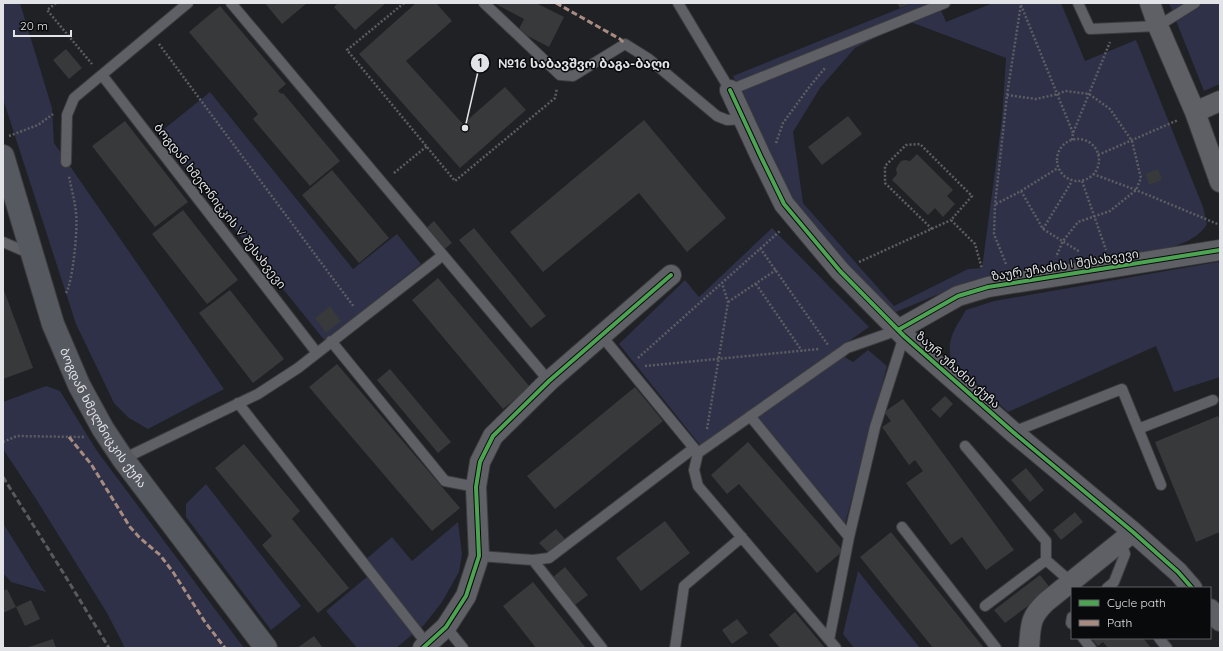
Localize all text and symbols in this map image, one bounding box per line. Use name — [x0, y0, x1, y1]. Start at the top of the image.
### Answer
scale bar — [14, 12, 71, 38]
text: 20 m — [20, 18, 48, 33]
callout: №16 საბავშვო ბაგა-ბაღი — [470, 51, 678, 76]
text: 1 — [478, 55, 482, 70]
text: №16 საბავშვო ბაგა-ბაღი — [498, 55, 670, 71]
street label: ბოგდან ხმელნიცკის V შესახვევი — [150, 120, 290, 292]
street label: ზაურ უჩაძის I შესახვევი — [990, 245, 1140, 284]
street label: ზაურ უჩაძის ქუჩა — [913, 328, 1003, 411]
street label: ბოგდან ხმელნიცკის ქუჩა — [57, 345, 150, 491]
legend — [1071, 587, 1211, 639]
text: Cycle path — [1107, 595, 1166, 610]
text: Path — [1107, 615, 1132, 630]

